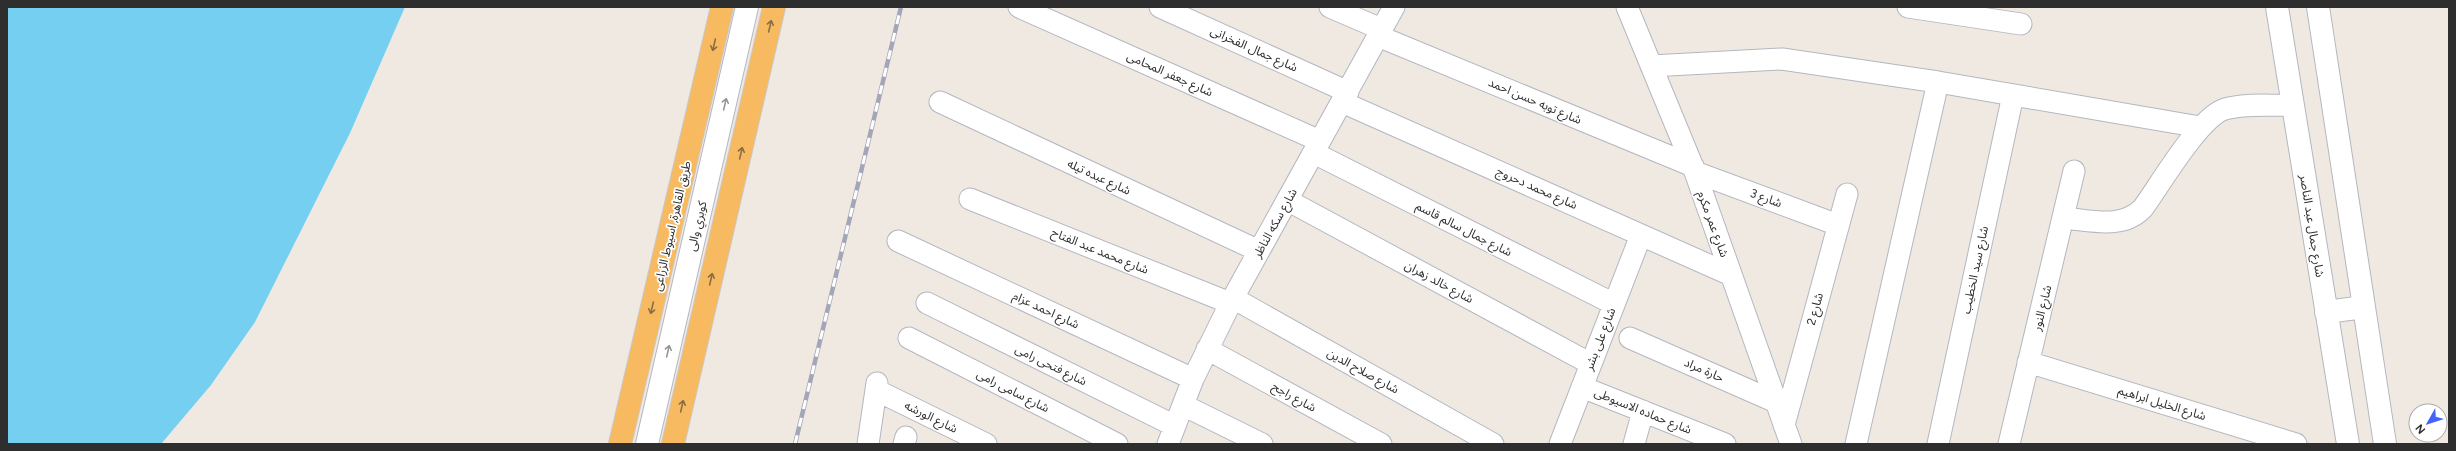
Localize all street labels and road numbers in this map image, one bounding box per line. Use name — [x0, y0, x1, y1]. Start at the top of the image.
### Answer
street label: شارع جمال الفخرانى — [1207, 23, 1300, 76]
street label: شارع جعفر المحامى — [1124, 49, 1215, 101]
street label: شارع توبه حسن احمد — [1486, 75, 1584, 129]
street label: شارع عبده تيله — [1064, 156, 1133, 200]
street label: طريق القاهرة, اسيوط الزراعى — [650, 160, 695, 293]
street label: شارع محمد دحروج — [1494, 164, 1580, 214]
street label: شارع جمال عبد الناصر — [2295, 173, 2327, 279]
street label: شارع سكه الناظر — [1250, 186, 1302, 262]
street label: شارع 3 — [1747, 186, 1784, 212]
street label: شارع عمر مكرم — [1693, 189, 1731, 260]
street label: كوبري والى — [684, 199, 712, 253]
street label: شارع جمال سالم قاسم — [1413, 199, 1514, 261]
street label: شارع محمد عبد الفتاح — [1049, 225, 1151, 279]
street label: شارع سيد الخطيب — [1959, 225, 1993, 316]
street label: شارع خالد زهران — [1401, 258, 1476, 308]
street label: شارع النور — [2029, 284, 2056, 334]
street label: شارع احمد عزام — [1010, 289, 1081, 333]
street label: شارع 2 — [1804, 291, 1828, 327]
street label: شارع على بشر — [1581, 306, 1620, 374]
street label: شارع فتحى رامى — [1012, 342, 1089, 390]
street label: شارع صلاح الدين — [1324, 346, 1401, 398]
street label: حارة مراد — [1682, 355, 1726, 385]
street label: شارع سامى رامى — [974, 367, 1052, 417]
street label: شارع راجح — [1269, 379, 1318, 417]
street label: شارع الخليل ابراهيم — [2116, 383, 2208, 425]
street label: شارع حماده الاسيوطى — [1592, 385, 1694, 439]
street label: شارع الورشه — [901, 398, 960, 438]

